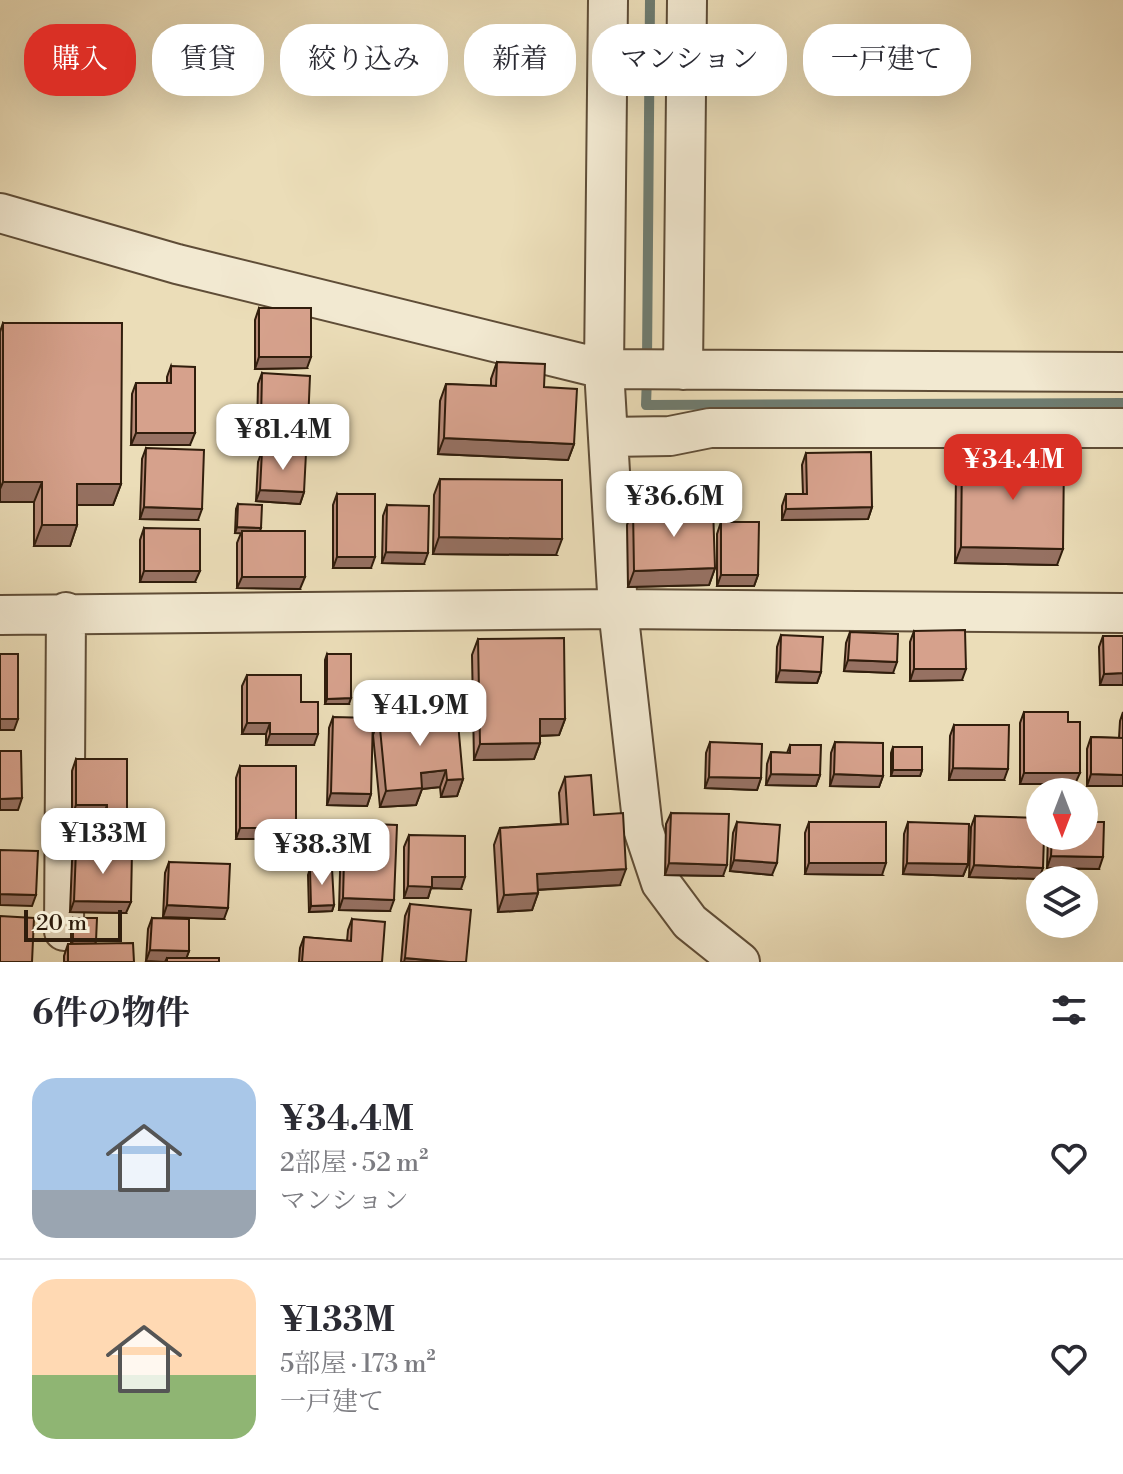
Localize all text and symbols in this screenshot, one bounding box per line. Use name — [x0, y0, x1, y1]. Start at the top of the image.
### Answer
chip: 購入 — [24, 24, 136, 96]
chip: 賃貸 — [152, 24, 264, 96]
chip: 絞り込み — [280, 24, 448, 96]
chip: 新着 — [464, 24, 576, 96]
chip: マンション — [592, 24, 787, 96]
chip: 一戸建て — [803, 24, 971, 96]
pin: ¥81.4M — [218, 404, 348, 472]
text: ¥81.4M — [234, 414, 332, 446]
pin: ¥34.4M — [948, 434, 1078, 502]
text: ¥34.4M — [962, 444, 1064, 476]
pin: ¥36.6M — [609, 471, 739, 539]
text: ¥36.6M — [624, 481, 724, 513]
pin: ¥41.9M — [355, 680, 485, 748]
text: ¥41.9M — [371, 690, 469, 722]
north arrow — [1026, 778, 1098, 850]
map controls — [1026, 778, 1098, 938]
pin: ¥133M — [47, 808, 159, 876]
text: ¥133M — [59, 818, 147, 850]
pin: ¥38.3M — [257, 819, 387, 887]
text: ¥38.3M — [272, 829, 372, 861]
button: layers — [1026, 866, 1098, 938]
scale bar — [24, 906, 122, 942]
text: 20 m — [36, 910, 87, 937]
icon: filters — [1047, 988, 1091, 1032]
text: 6件の物件 — [32, 993, 189, 1035]
text: ¥34.4M — [280, 1099, 413, 1141]
icon: home — [96, 1110, 192, 1206]
icon: heart — [1047, 1136, 1091, 1180]
text: 2部屋 · 52 m² — [280, 1147, 428, 1179]
text: マンション — [280, 1185, 409, 1217]
text: ¥133M — [280, 1300, 395, 1342]
icon: home — [96, 1311, 192, 1407]
icon: heart — [1047, 1337, 1091, 1381]
text: 5部屋 · 173 m² — [280, 1348, 436, 1380]
text: 一戸建て — [280, 1386, 384, 1418]

